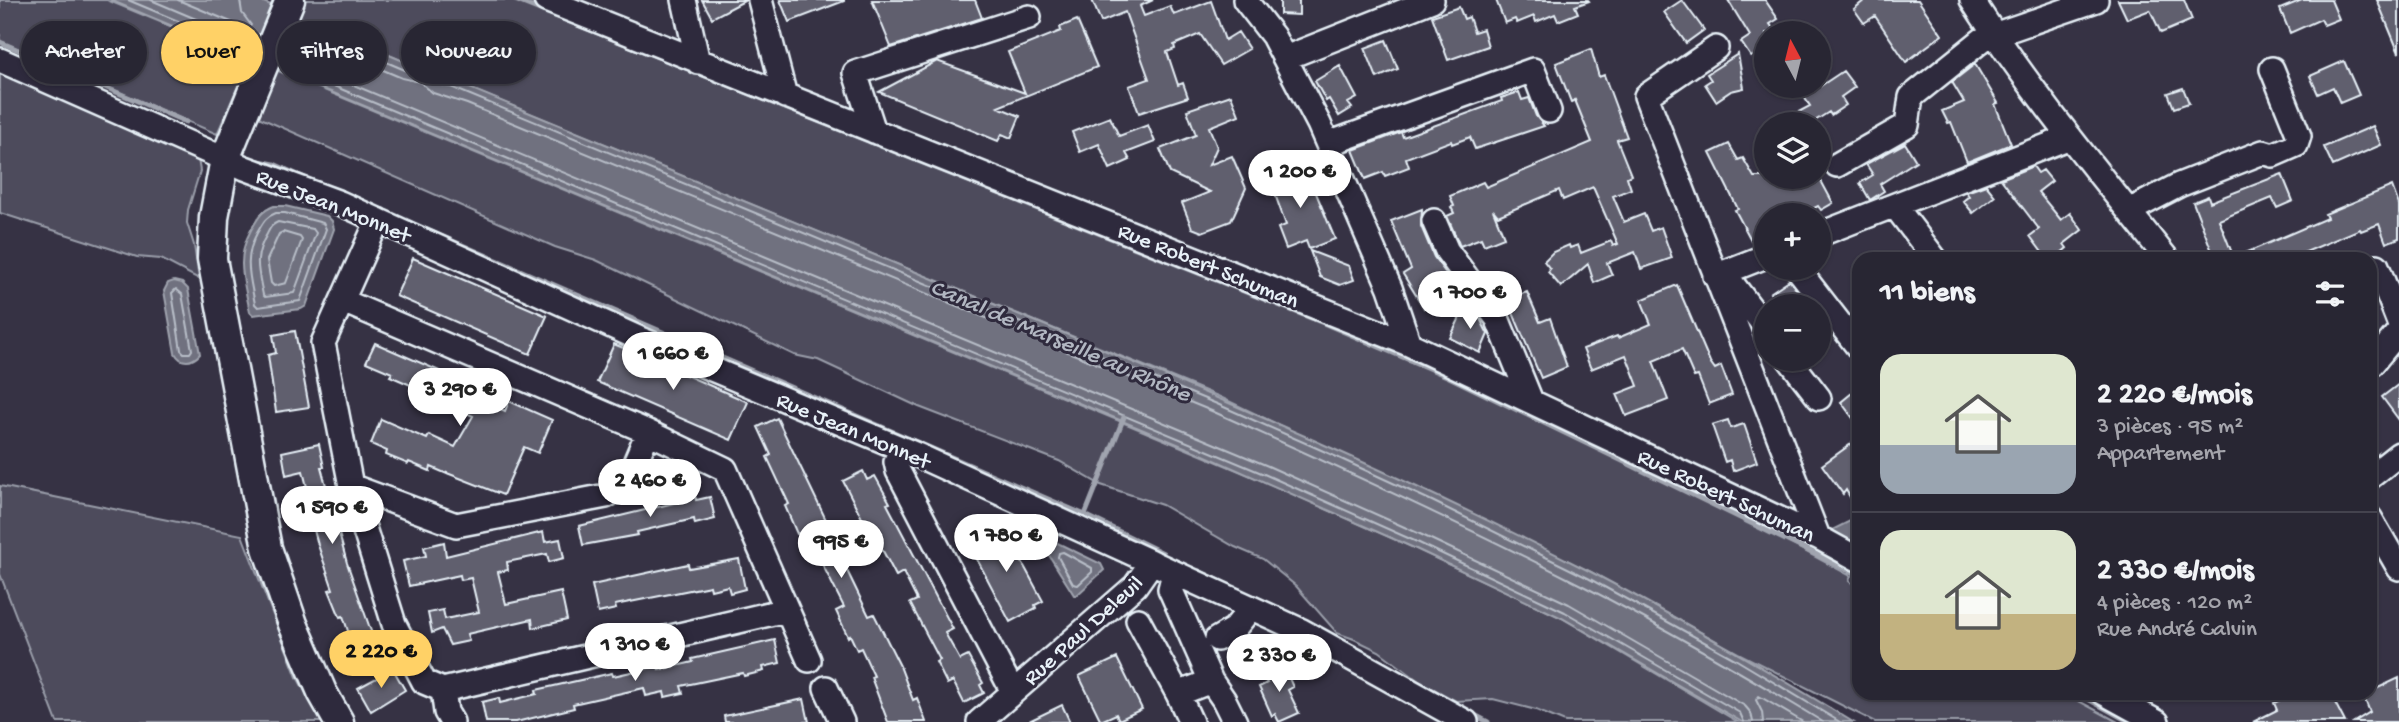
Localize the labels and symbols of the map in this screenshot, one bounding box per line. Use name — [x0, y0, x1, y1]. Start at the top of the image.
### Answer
north arrow — [1754, 21, 1830, 98]
pin: 1 200 € — [1235, 150, 1365, 210]
street label: Rue Jean Monnet — [251, 164, 415, 251]
street label: Rue Robert Schuman — [1113, 219, 1302, 316]
pin: 1 700 € — [1405, 272, 1535, 331]
water label: Canal de Marseille au Rhône — [925, 274, 1196, 411]
pin: 1 660 € — [608, 332, 738, 392]
pin: 3 290 € — [395, 368, 525, 428]
street label: Rue Jean Monnet — [772, 388, 935, 477]
street label: Rue Robert Schuman — [1632, 444, 1819, 550]
pin: 2 460 € — [585, 460, 715, 519]
pin: 1 590 € — [267, 486, 397, 546]
pin: 1 780 € — [941, 514, 1071, 574]
pin: 995 € — [792, 520, 890, 580]
street label: Rue Paul Deleuil — [1019, 571, 1150, 692]
pin: 1 310 € — [570, 624, 700, 683]
pin: 2 220 € — [316, 630, 446, 690]
pin: 2 330 € — [1214, 634, 1344, 694]

